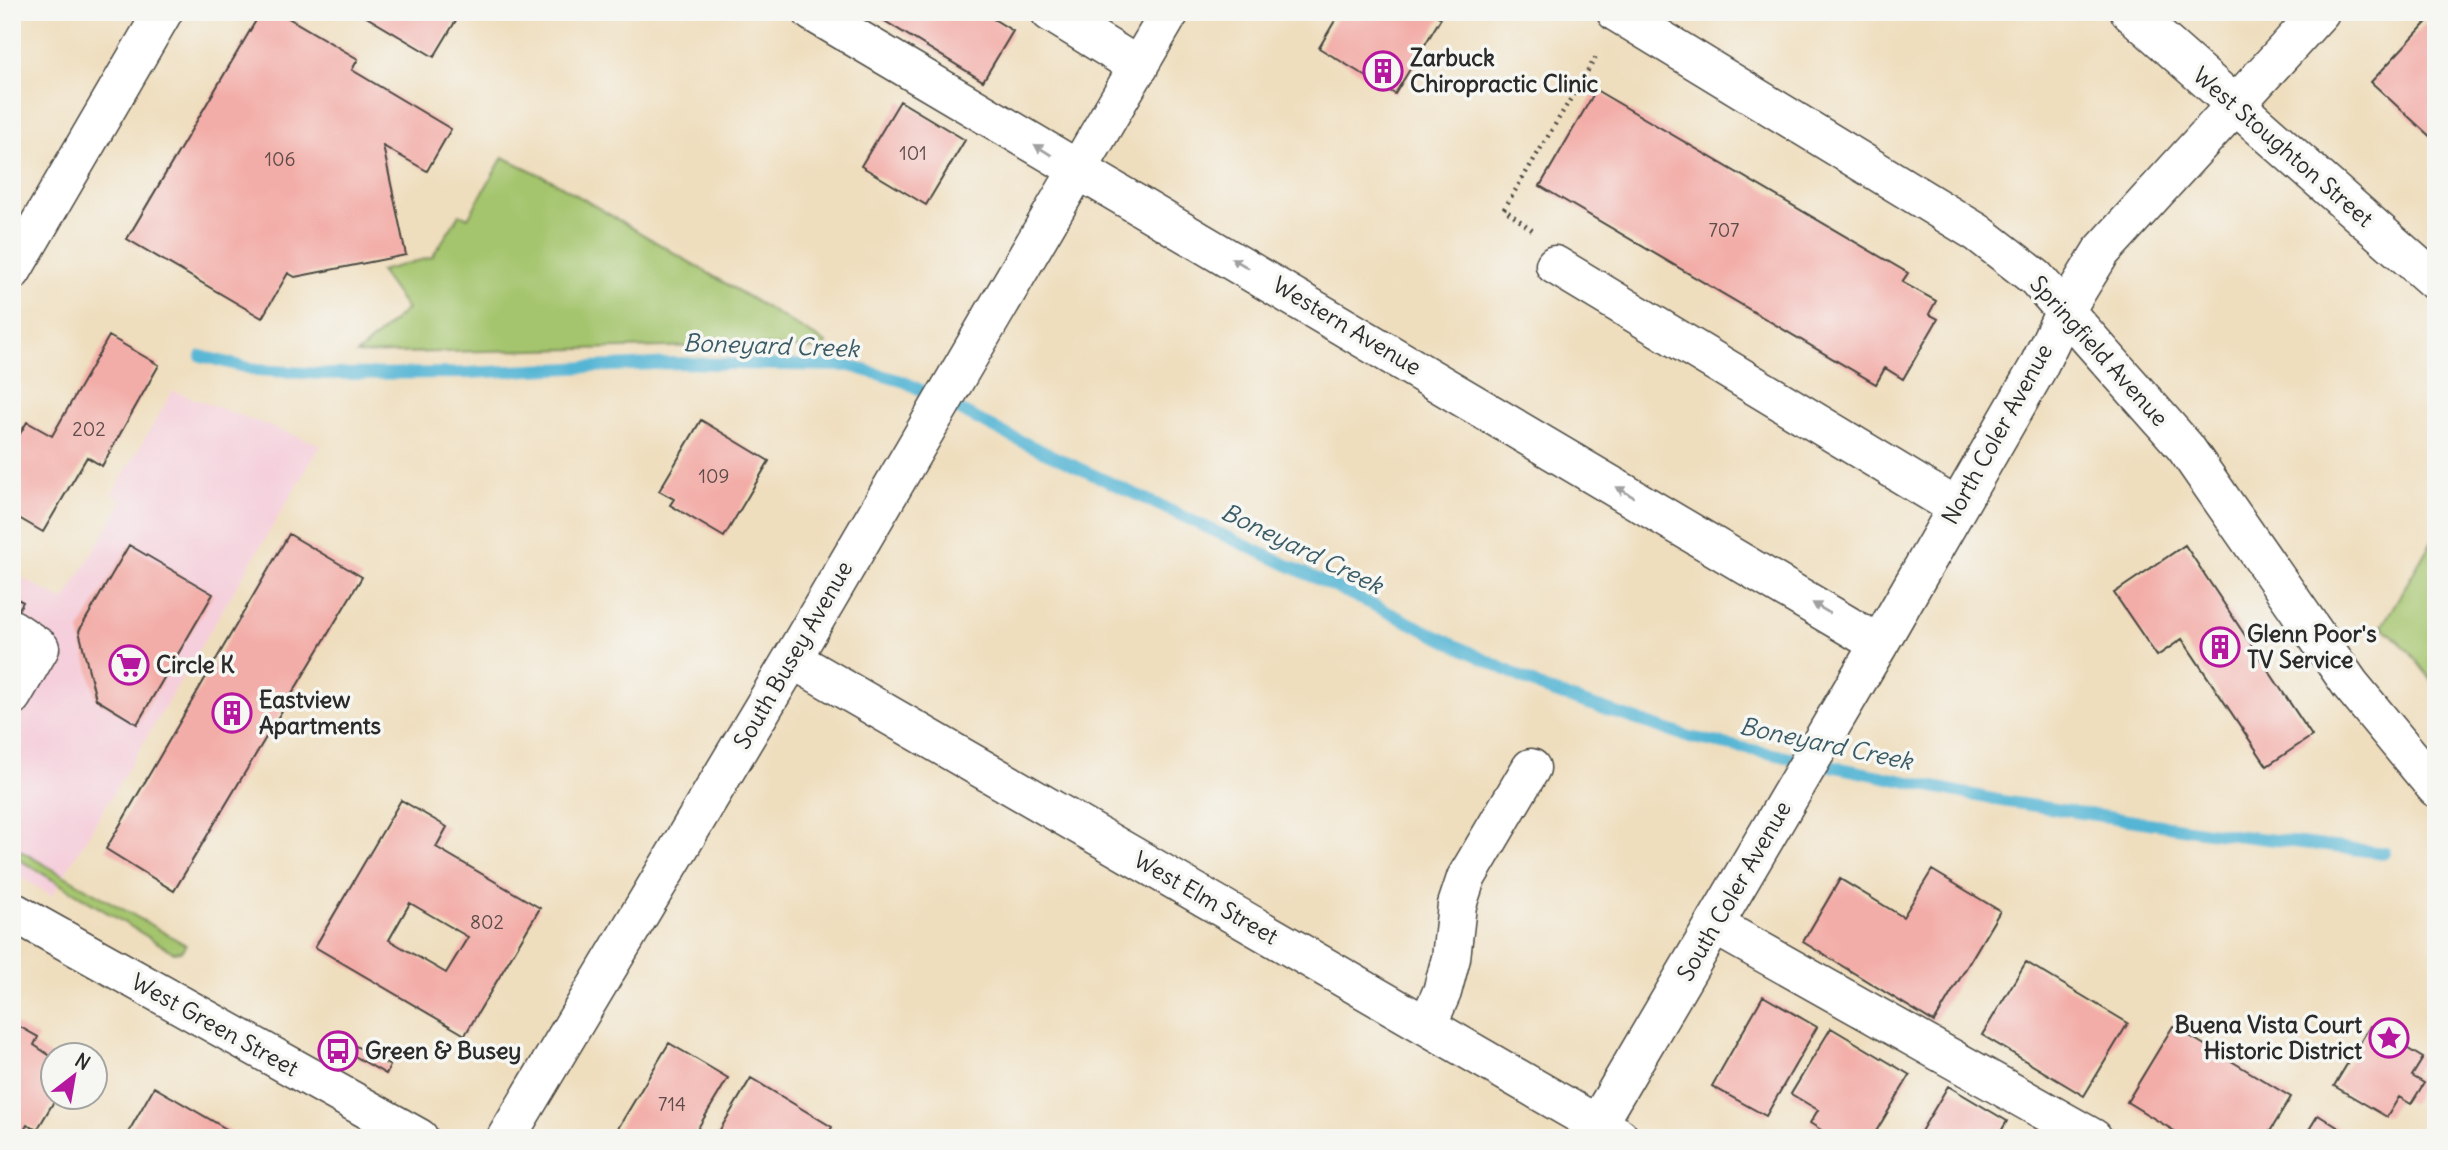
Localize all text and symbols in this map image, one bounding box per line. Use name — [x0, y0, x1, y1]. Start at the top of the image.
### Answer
place label: Zarbuck Chiropractic Clinic — [1410, 43, 1599, 98]
building icon: Zarbuck Chiropractic Clinic — [1362, 50, 1404, 92]
street label: West Stoughton Street — [2187, 60, 2380, 233]
house number: 101 — [899, 141, 927, 165]
one-way arrow — [1033, 144, 1052, 157]
house number: 106 — [264, 147, 296, 171]
house number: 707 — [1709, 218, 1739, 242]
one-way arrow — [1231, 257, 1250, 269]
street label: Springfield Avenue — [2024, 269, 2175, 432]
street label: Western Avenue — [1268, 270, 1427, 381]
water label: Boneyard Creek — [683, 327, 861, 363]
street label: North Coler Avenue — [1935, 338, 2058, 529]
house number: 202 — [72, 417, 106, 441]
house number: 109 — [699, 464, 729, 488]
one-way arrow — [1616, 486, 1635, 498]
water label: Boneyard Creek — [1217, 496, 1389, 601]
street label: South Busey Avenue — [727, 555, 858, 754]
one-way arrow — [1811, 602, 1830, 615]
place label: Glenn Poor's TV Service — [2247, 619, 2377, 674]
building icon: Glenn Poor's TV Service — [2199, 626, 2241, 668]
supermarket icon: Circle K — [108, 644, 150, 686]
place label: Circle K — [156, 650, 235, 679]
place label: Eastview Apartments — [259, 685, 381, 740]
building icon: Eastview Apartments — [211, 692, 253, 734]
water label: Boneyard Creek — [1737, 710, 1917, 776]
street label: South Coler Avenue — [1670, 796, 1797, 986]
street label: West Elm Street — [1129, 845, 1284, 951]
house number: 802 — [470, 910, 504, 934]
street label: West Green Street — [127, 967, 304, 1083]
place label: Buena Vista Court Historic District — [2175, 1010, 2362, 1065]
place icon: Buena Vista Court Historic District — [2368, 1017, 2410, 1059]
bus stop icon: Green & Busey — [317, 1030, 359, 1072]
place label: Green & Busey — [365, 1036, 521, 1065]
north arrow — [38, 1042, 108, 1112]
text: N — [71, 1048, 95, 1075]
house number: 714 — [658, 1092, 686, 1116]

